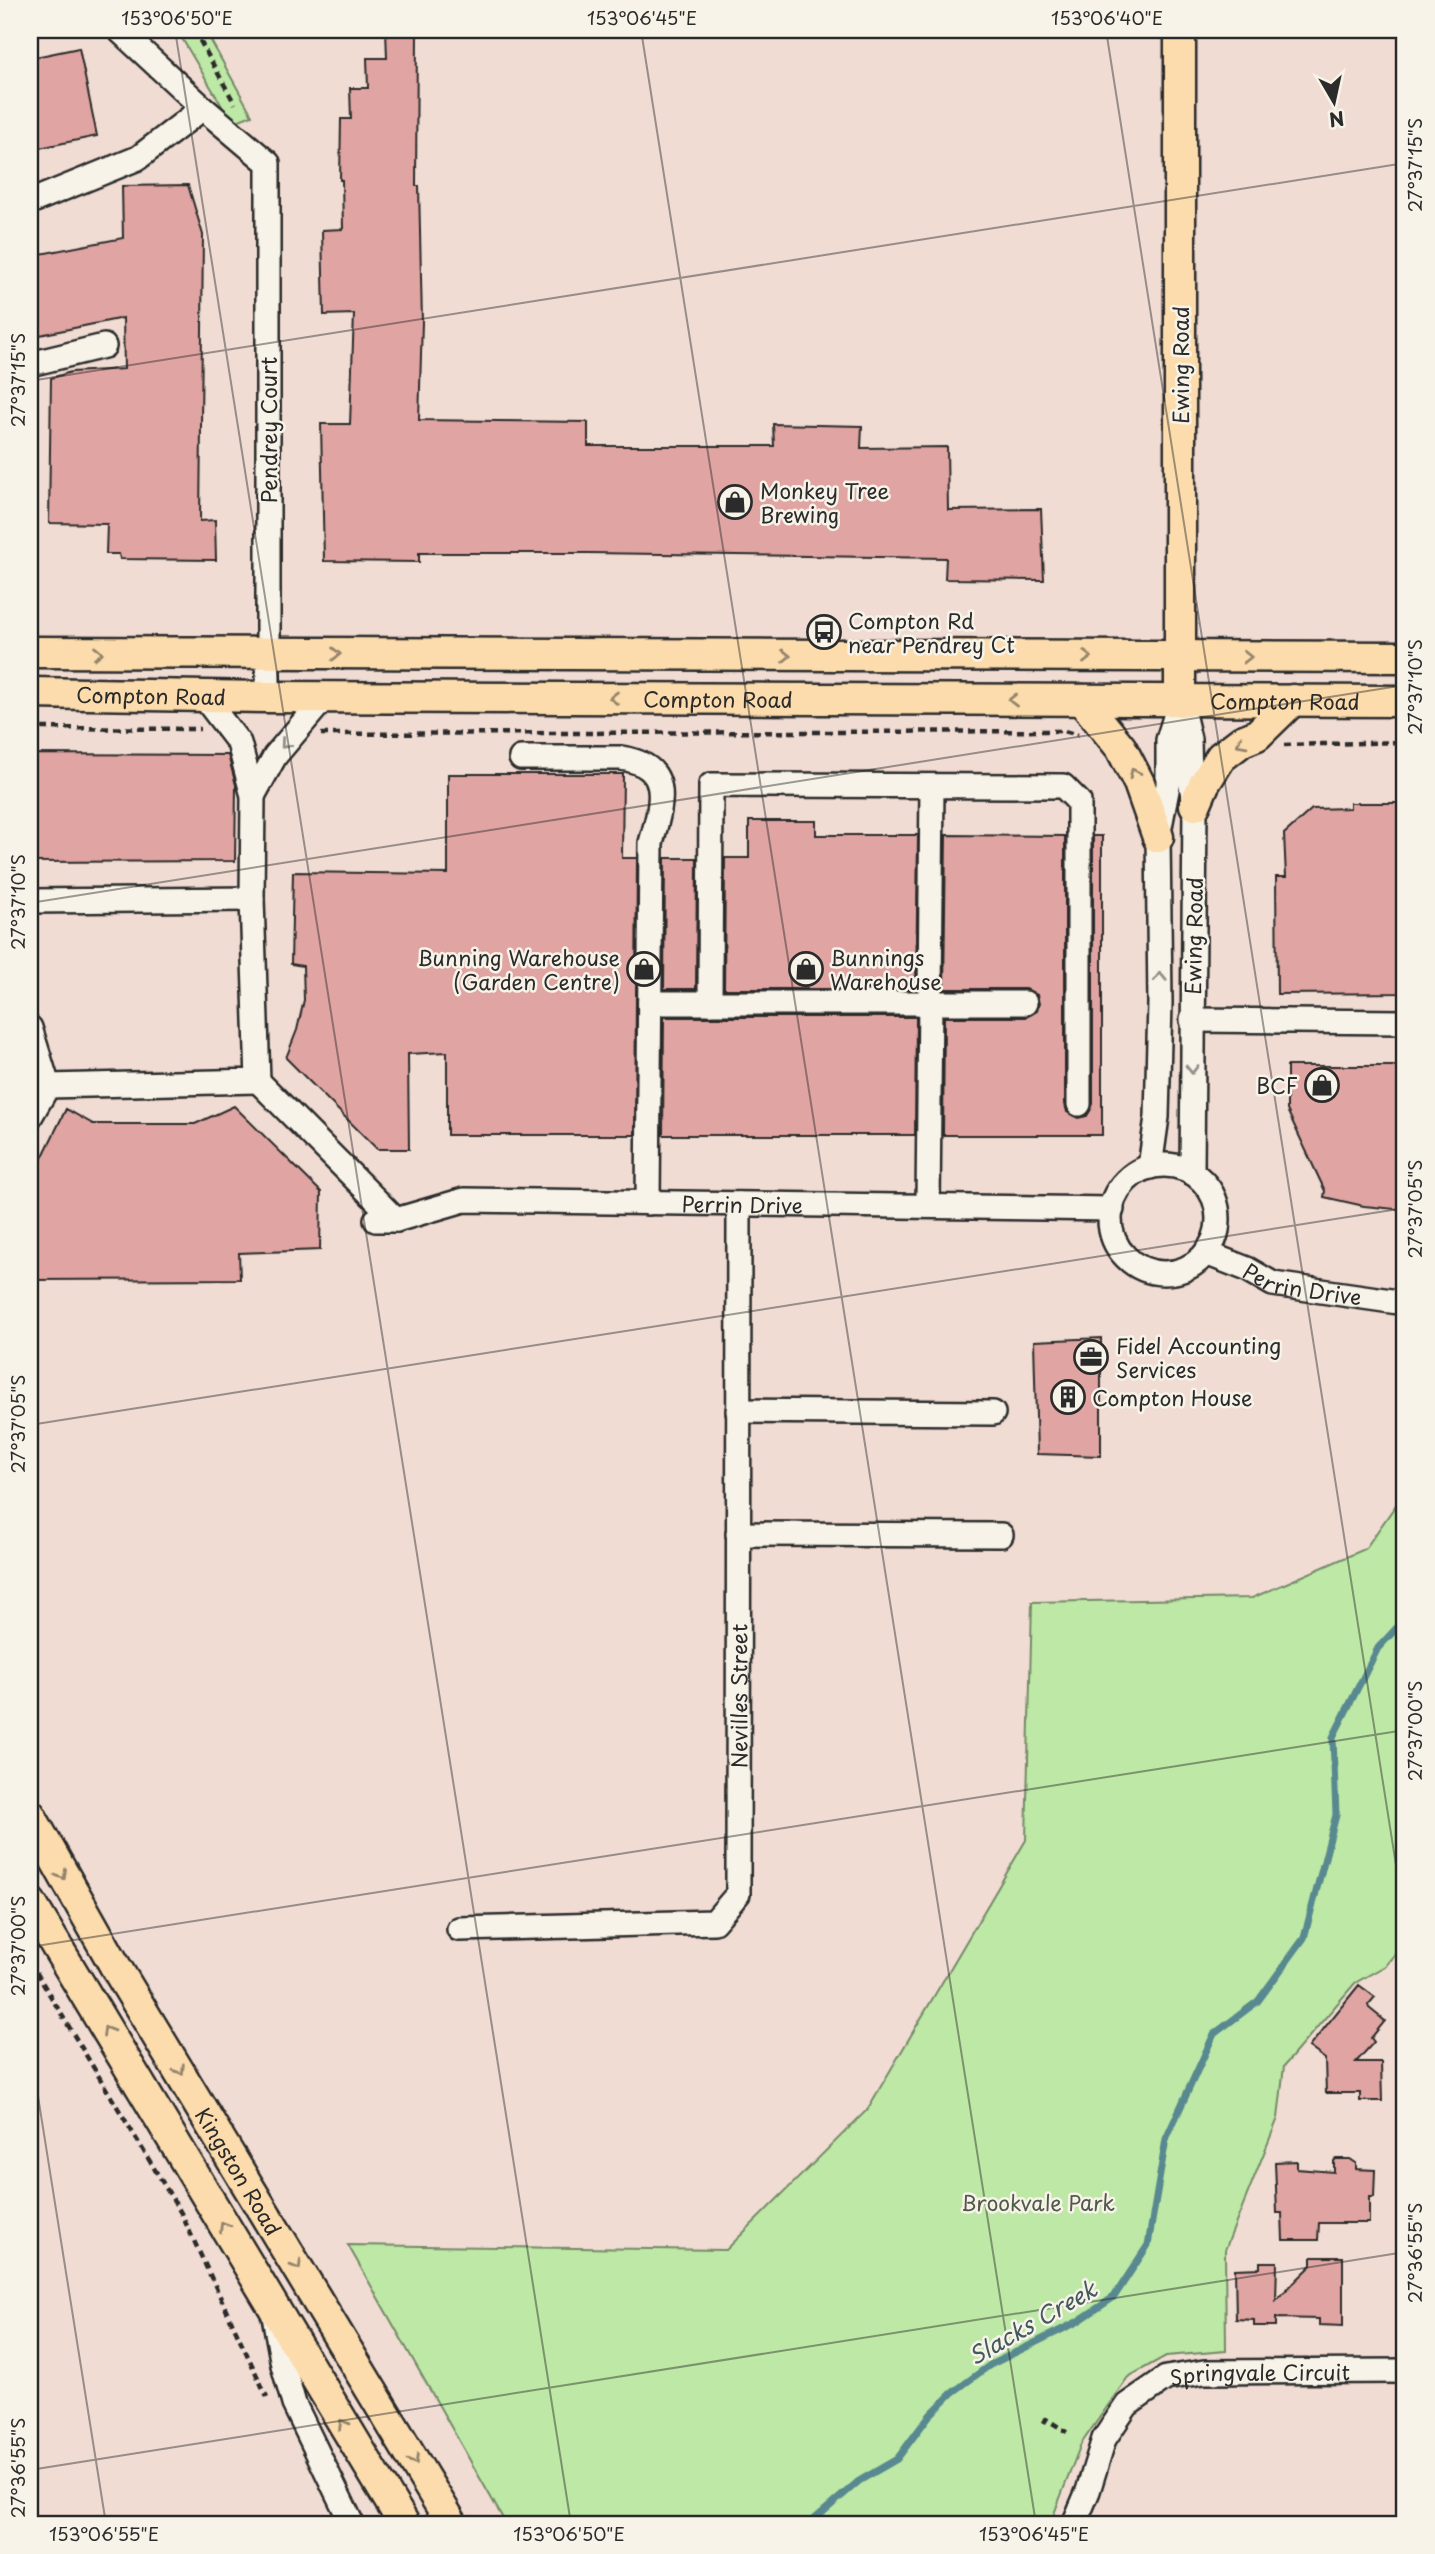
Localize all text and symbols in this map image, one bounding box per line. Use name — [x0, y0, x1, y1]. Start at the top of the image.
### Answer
text: 153°06'50"E — [121, 4, 233, 31]
text: 153°06'45"E — [587, 4, 697, 31]
text: 153°06'40"E — [1051, 4, 1163, 31]
north arrow — [1298, 66, 1368, 136]
text: N — [1327, 105, 1346, 135]
text: 27°37'15"S — [1401, 118, 1428, 212]
street label: Ewing Road — [1164, 306, 1196, 424]
text: 27°37'15"S — [4, 333, 31, 427]
street label: Pendrey Court — [252, 357, 284, 503]
place label: Monkey Tree Brewing — [760, 474, 889, 530]
shop icon: Monkey Tree Brewing — [716, 483, 754, 521]
place label: Compton Rd near Pendrey Ct — [848, 604, 1015, 660]
bus stop icon: Compton Rd near Pendrey Ct — [805, 613, 843, 651]
text: 27°37'10"S — [1401, 639, 1428, 735]
one-way arrow — [93, 645, 104, 661]
one-way arrow — [331, 646, 342, 662]
one-way arrow — [781, 648, 792, 664]
one-way arrow — [1082, 649, 1093, 665]
one-way arrow — [1242, 649, 1253, 665]
street label: Compton Road — [76, 678, 226, 712]
street label: Compton Road — [643, 682, 793, 715]
street label: Compton Road — [1210, 684, 1360, 717]
one-way arrow — [609, 690, 619, 706]
one-way arrow — [1008, 692, 1018, 708]
one-way arrow — [1236, 735, 1248, 748]
one-way arrow — [281, 736, 293, 749]
one-way arrow — [1128, 768, 1142, 780]
text: 27°37'10"S — [4, 854, 31, 950]
street label: Ewing Road — [1176, 877, 1210, 995]
place label: Bunning Warehouse (Garden Centre) — [417, 941, 620, 997]
place label: Bunnings Warehouse — [830, 941, 942, 997]
shop icon: Bunning Warehouse (Garden Centre) — [625, 950, 663, 988]
shop icon: Bunnings Warehouse — [787, 950, 825, 988]
one-way arrow — [1152, 972, 1168, 982]
one-way arrow — [1184, 1065, 1200, 1075]
shop icon: BCF — [1303, 1066, 1341, 1104]
place label: BCF — [1256, 1069, 1298, 1101]
text: 27°37'05"S — [1401, 1159, 1428, 1259]
street label: Perrin Drive — [681, 1187, 803, 1221]
street label: Perrin Drive — [1238, 1254, 1364, 1313]
place label: Fidel Accounting Services — [1116, 1329, 1281, 1385]
office icon: Fidel Accounting Services — [1072, 1338, 1110, 1376]
text: 27°37'05"S — [4, 1374, 31, 1474]
building icon: Compton House — [1049, 1378, 1087, 1416]
place label: Compton House — [1092, 1381, 1252, 1413]
street label: Nevilles Street — [722, 1624, 754, 1768]
text: 27°37'00"S — [1401, 1681, 1428, 1781]
one-way arrow — [54, 1868, 67, 1881]
text: 27°37'00"S — [4, 1896, 31, 1996]
one-way arrow — [103, 2026, 116, 2039]
one-way arrow — [171, 2063, 184, 2076]
street label: Kingston Road — [188, 2101, 290, 2241]
park label: Brookvale Park — [961, 2186, 1115, 2218]
text: 27°36'55"S — [1401, 2203, 1428, 2303]
one-way arrow — [219, 2221, 232, 2234]
one-way arrow — [289, 2257, 302, 2270]
water label: Slacks Creek — [961, 2270, 1104, 2373]
street label: Springvale Circuit — [1167, 2355, 1350, 2393]
text: 27°36'55"S — [4, 2418, 31, 2518]
one-way arrow — [339, 2419, 352, 2432]
one-way arrow — [405, 2453, 418, 2466]
text: 153°06'55"E — [49, 2520, 159, 2547]
text: 153°06'50"E — [513, 2520, 625, 2547]
text: 153°06'45"E — [979, 2520, 1089, 2547]

